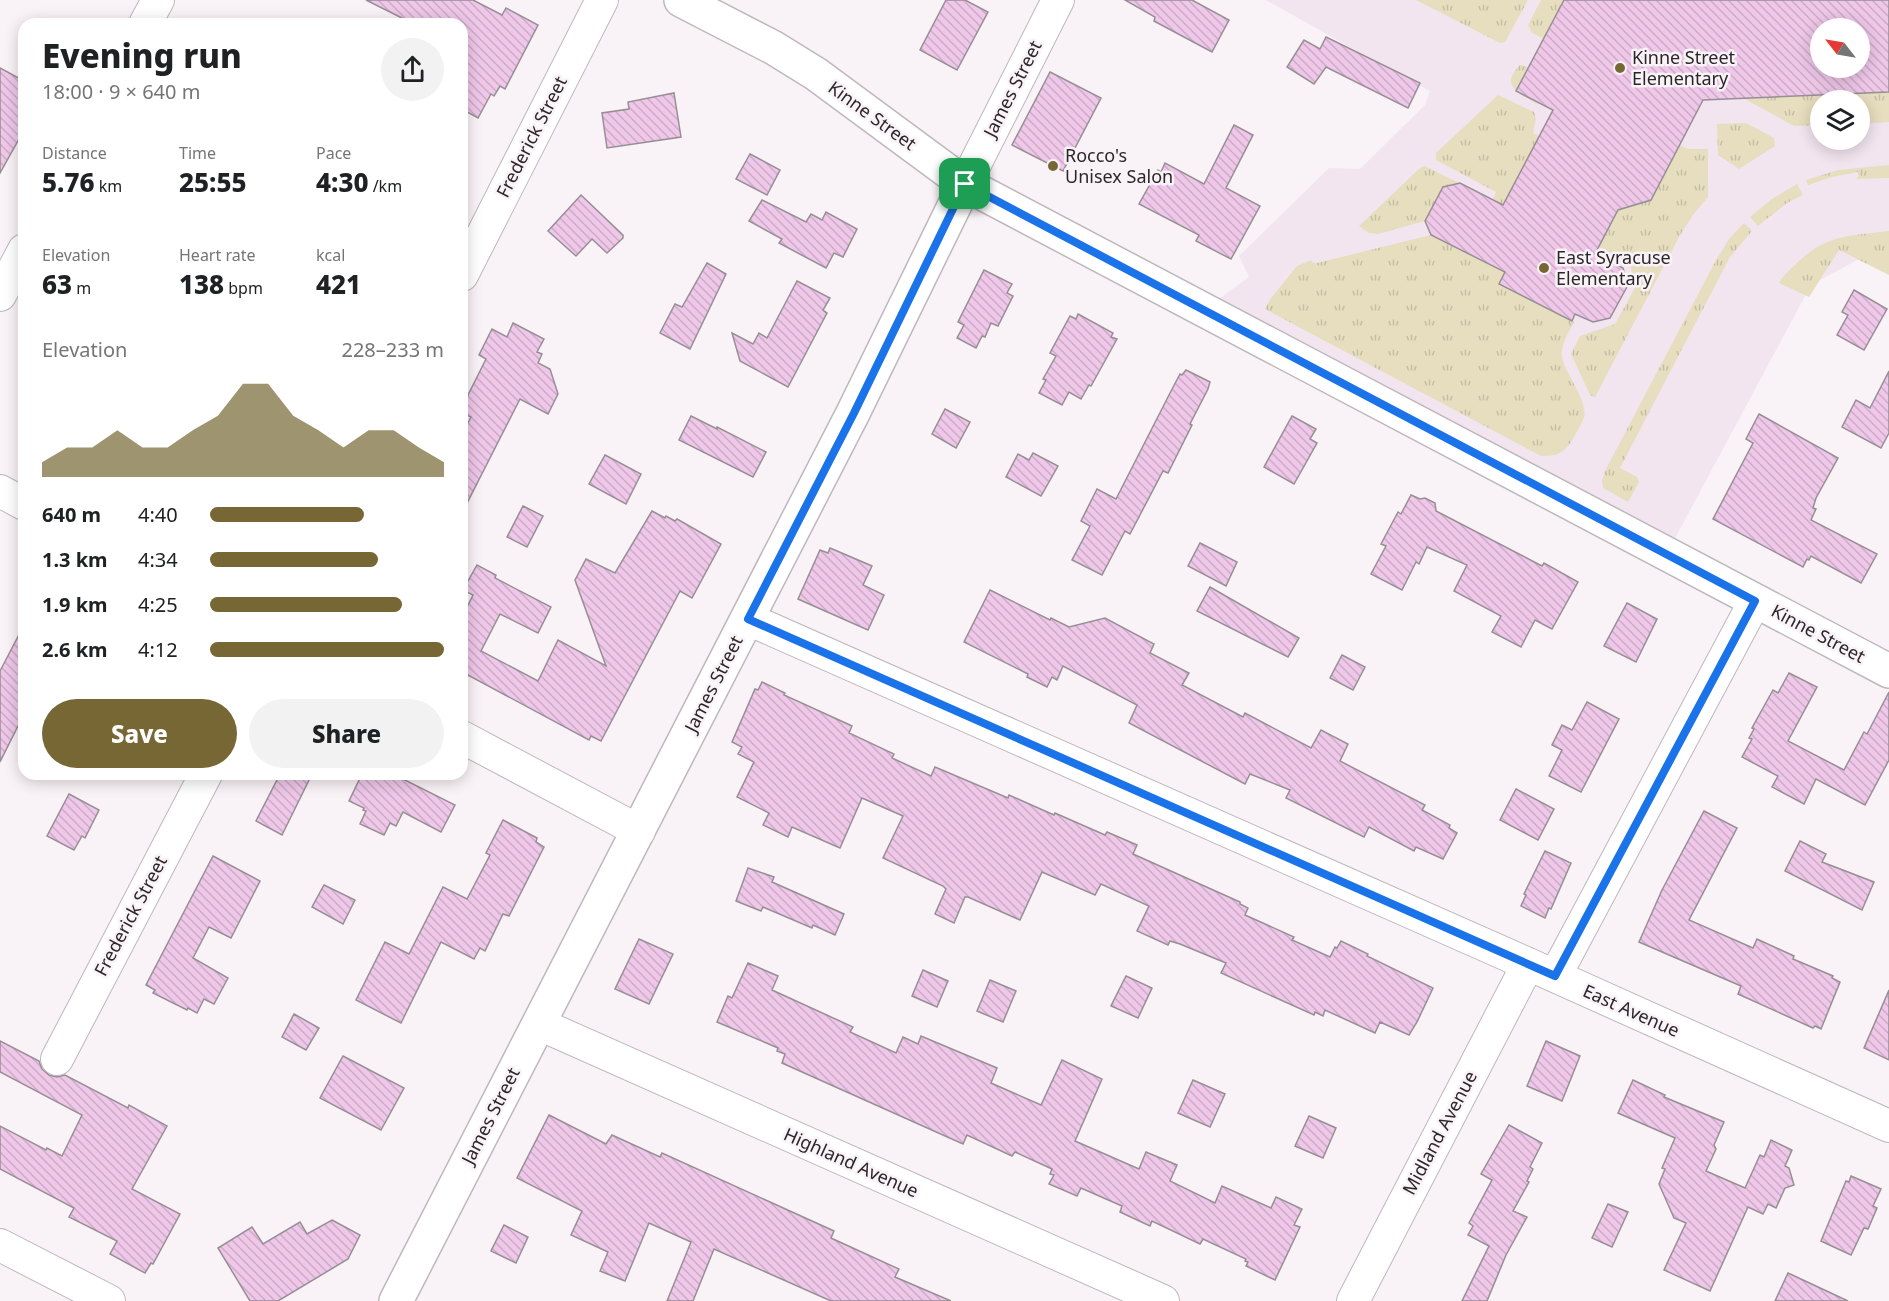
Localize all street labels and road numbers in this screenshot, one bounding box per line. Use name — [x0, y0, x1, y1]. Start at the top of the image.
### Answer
street label: James Street — [977, 36, 1047, 143]
street label: Frederick Street — [490, 71, 572, 201]
street label: Kinne Street — [824, 75, 922, 155]
street label: Kinne Street — [1767, 598, 1870, 668]
street label: James Street — [678, 631, 748, 738]
street label: Frederick Street — [88, 851, 172, 980]
street label: East Avenue — [1579, 978, 1683, 1042]
street label: James Street — [455, 1063, 525, 1170]
street label: Midland Avenue — [1396, 1066, 1482, 1199]
street label: Highland Avenue — [780, 1122, 923, 1203]

